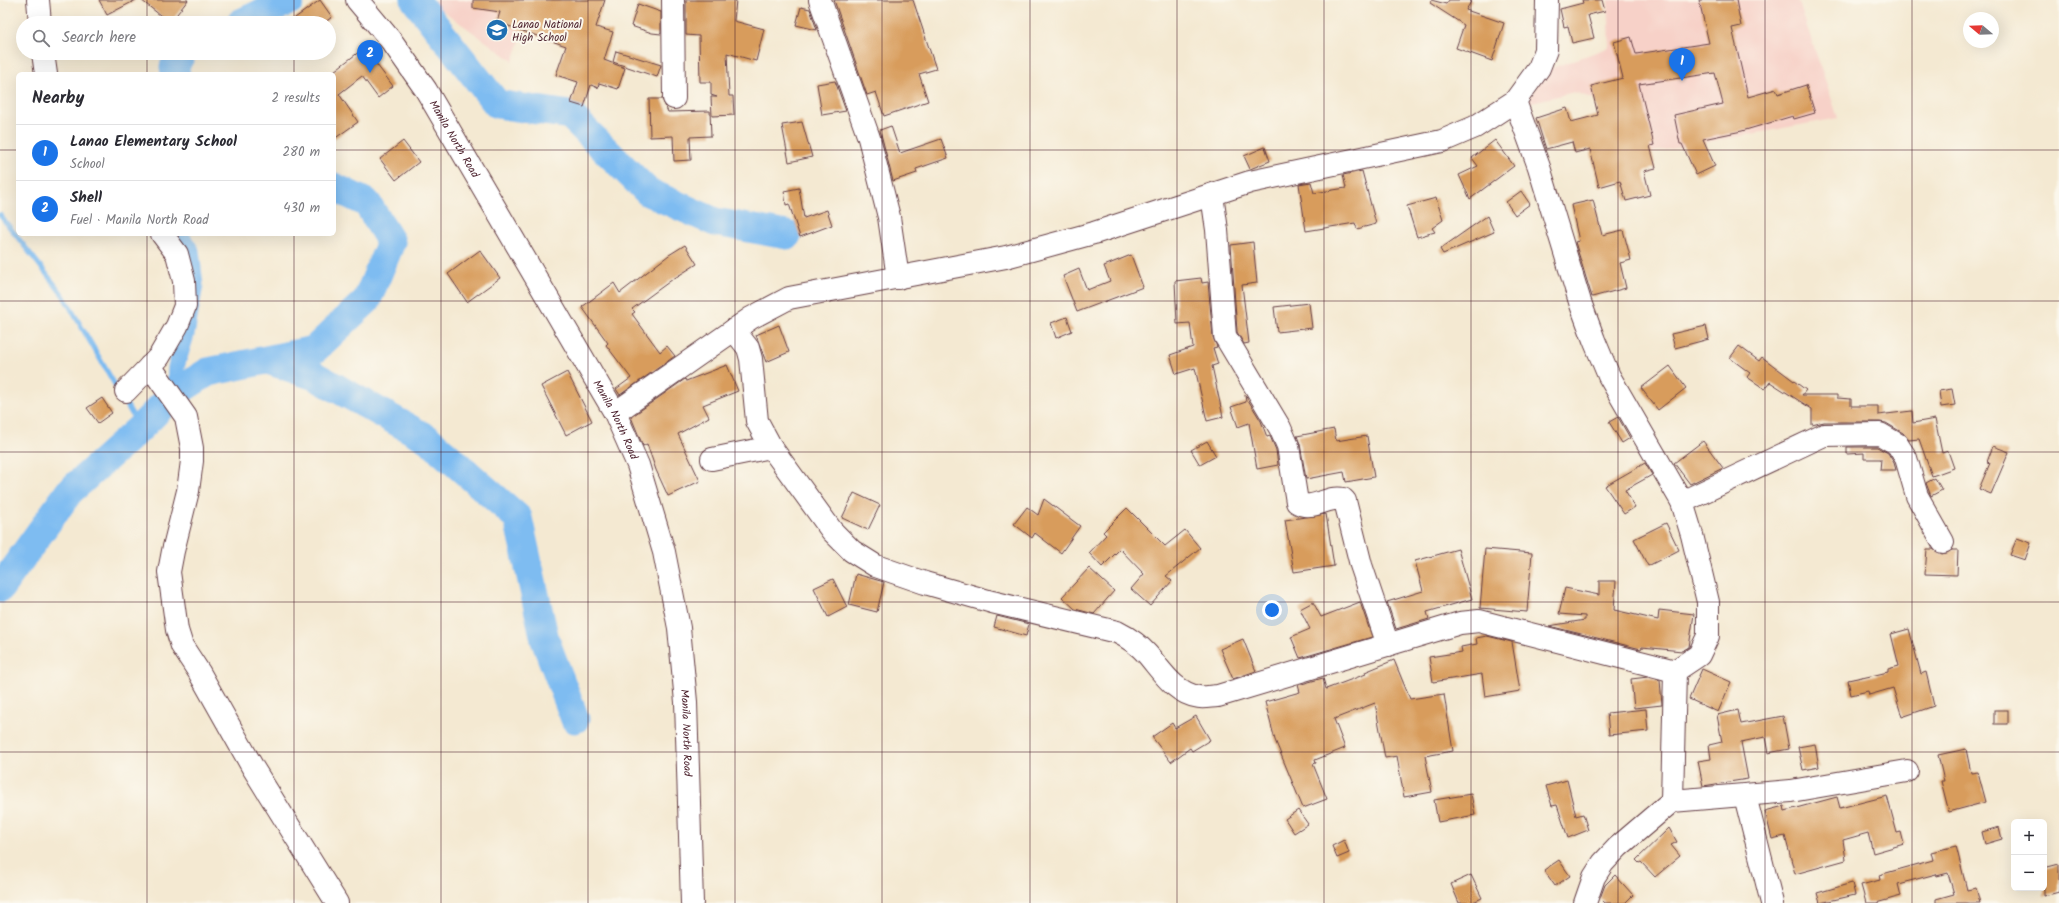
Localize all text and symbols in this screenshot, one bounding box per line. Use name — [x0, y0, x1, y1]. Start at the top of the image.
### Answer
north arrow — [1963, 12, 1999, 48]
search box — [16, 16, 336, 60]
place label: Lanao National High School — [512, 16, 582, 47]
school or university icon: Lanao National High School — [484, 17, 510, 43]
text: Search here — [62, 26, 136, 50]
icon: search — [30, 27, 52, 49]
pin: 2 — [357, 40, 383, 73]
pin: 1 — [1669, 48, 1695, 81]
text: Nearby — [32, 85, 84, 112]
text: 2 results — [272, 88, 320, 109]
street label: Manila North Road — [424, 97, 484, 182]
text: Lanao Elementary School — [70, 130, 237, 154]
text: 1 — [43, 142, 47, 163]
text: 280 m — [283, 142, 320, 163]
text: School — [70, 154, 105, 175]
text: Shell — [70, 186, 102, 210]
text: 2 — [41, 198, 49, 219]
text: 430 m — [283, 198, 320, 219]
text: Fuel · Manila North Road — [70, 210, 209, 231]
street label: Manila North Road — [587, 377, 643, 463]
your location — [1262, 600, 1282, 620]
street label: Manila North Road — [675, 688, 696, 777]
map controls — [2011, 819, 2047, 891]
button: + — [2011, 819, 2047, 855]
button: − — [2011, 855, 2047, 891]

